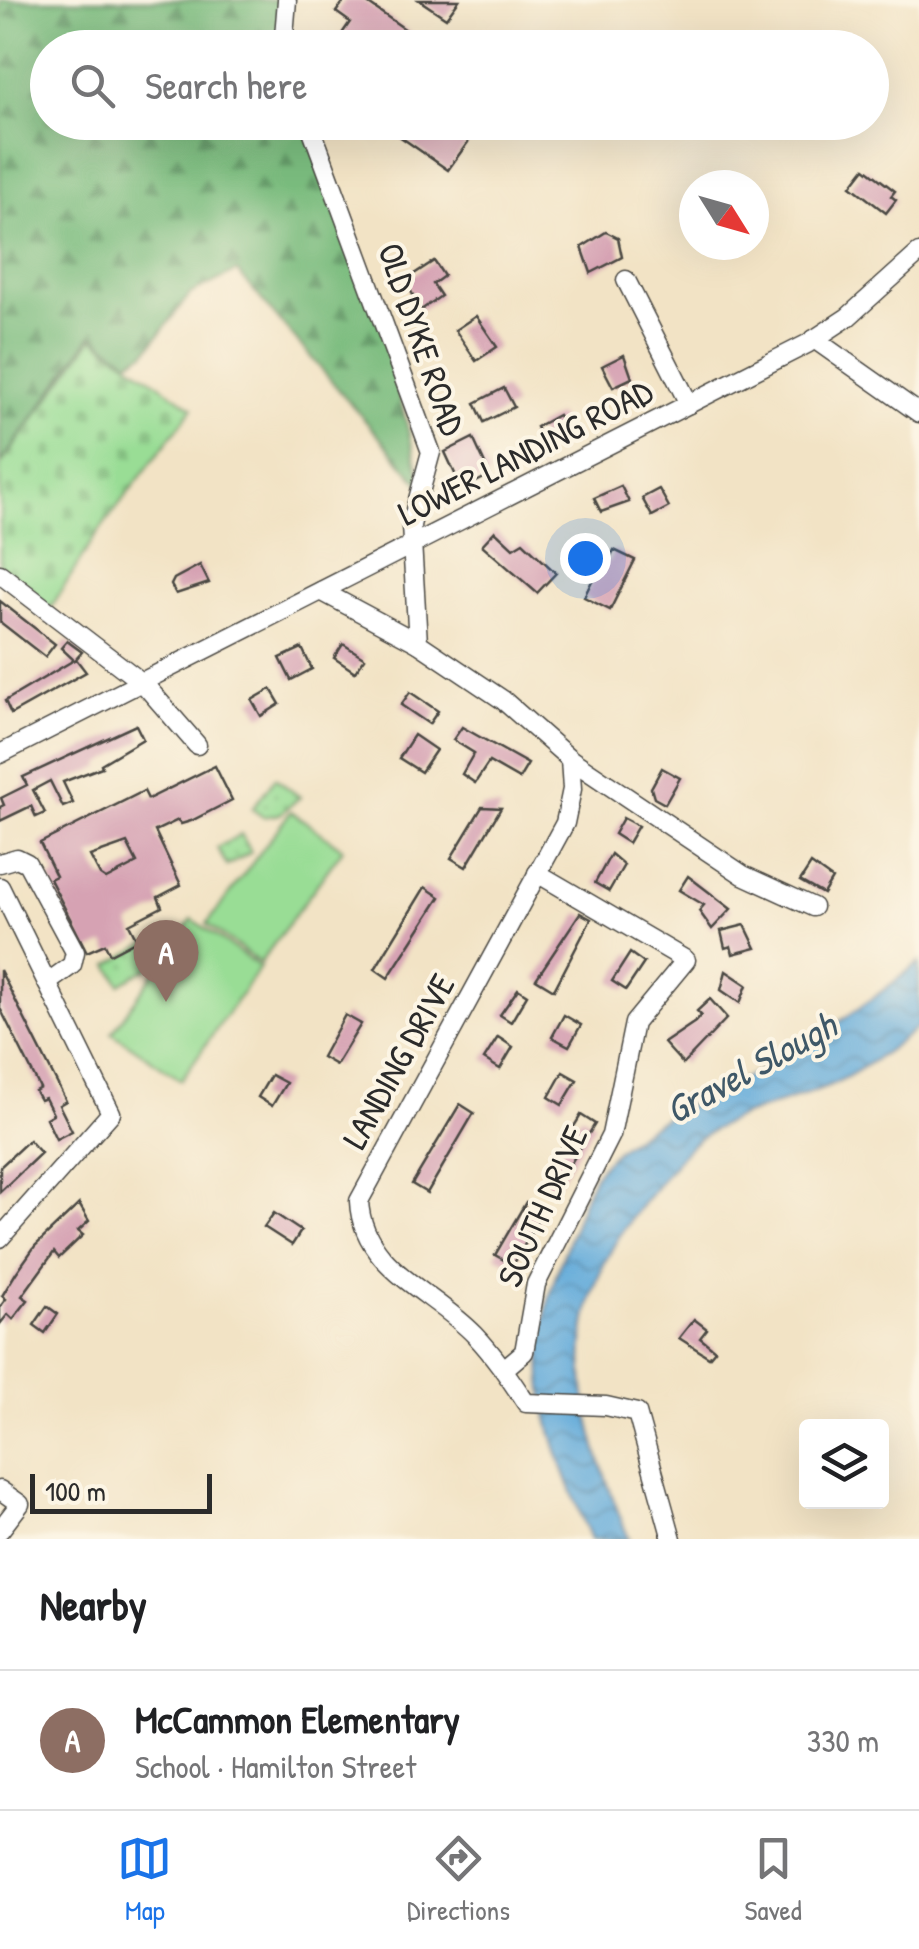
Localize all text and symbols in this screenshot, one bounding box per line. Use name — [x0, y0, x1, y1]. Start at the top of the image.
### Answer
search box — [30, 30, 889, 140]
icon: search — [65, 58, 120, 113]
text: Search here — [145, 59, 307, 111]
north arrow — [679, 170, 769, 260]
street label: OLD DYKE ROAD — [367, 237, 477, 442]
street label: LOWER LANDING ROAD — [390, 367, 661, 536]
your location — [560, 533, 611, 584]
pin: A — [134, 920, 198, 1002]
street label: LANDING DRIVE — [331, 965, 465, 1157]
water label: Gravel Slough — [655, 997, 847, 1135]
street label: SOUTH DRIVE — [486, 1118, 598, 1294]
map controls — [799, 1419, 889, 1509]
button: layers — [799, 1419, 889, 1509]
scale bar — [30, 1469, 212, 1514]
text: 100 m — [45, 1472, 106, 1510]
text: Nearby — [40, 1576, 147, 1633]
text: McCammon Elementary — [135, 1693, 460, 1745]
text: A — [65, 1719, 80, 1762]
text: 330 m — [807, 1719, 879, 1762]
text: School · Hamilton Street — [135, 1745, 416, 1788]
tab: Map — [117, 1831, 172, 1929]
tab: Directions — [407, 1831, 510, 1929]
tab: Saved — [745, 1831, 802, 1929]

